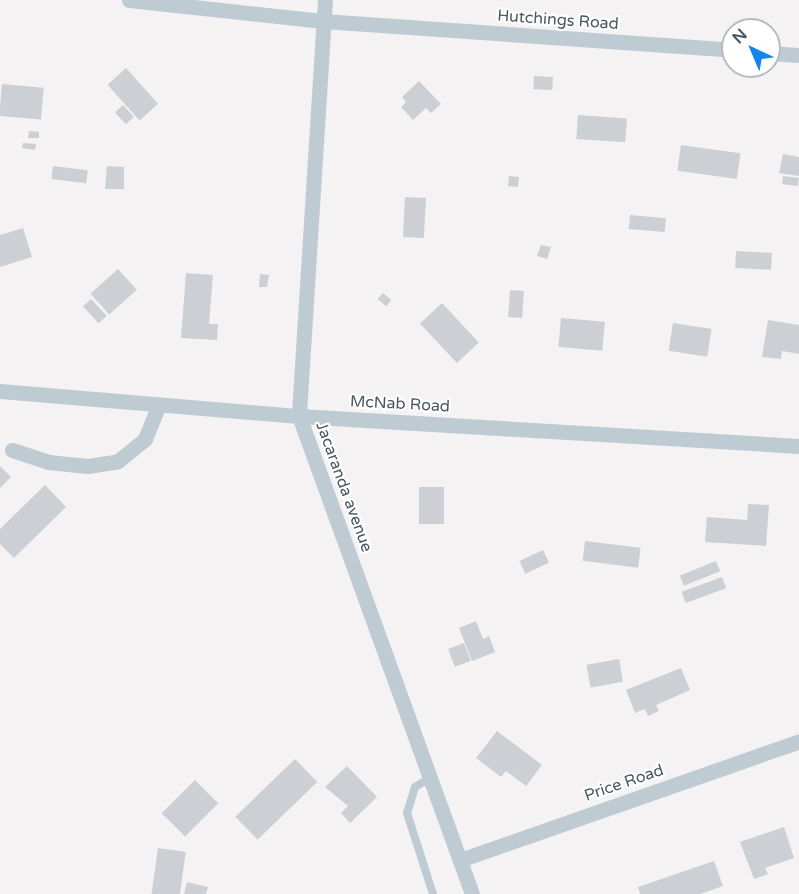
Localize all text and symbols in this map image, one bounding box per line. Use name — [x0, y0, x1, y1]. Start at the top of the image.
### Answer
street label: Hutchings Road — [497, 6, 619, 34]
north arrow — [721, 18, 781, 78]
text: N — [728, 25, 751, 48]
street label: McNab Road — [350, 392, 450, 416]
street label: Jacaranda avenue — [312, 419, 376, 555]
street label: Price Road — [582, 760, 666, 806]

